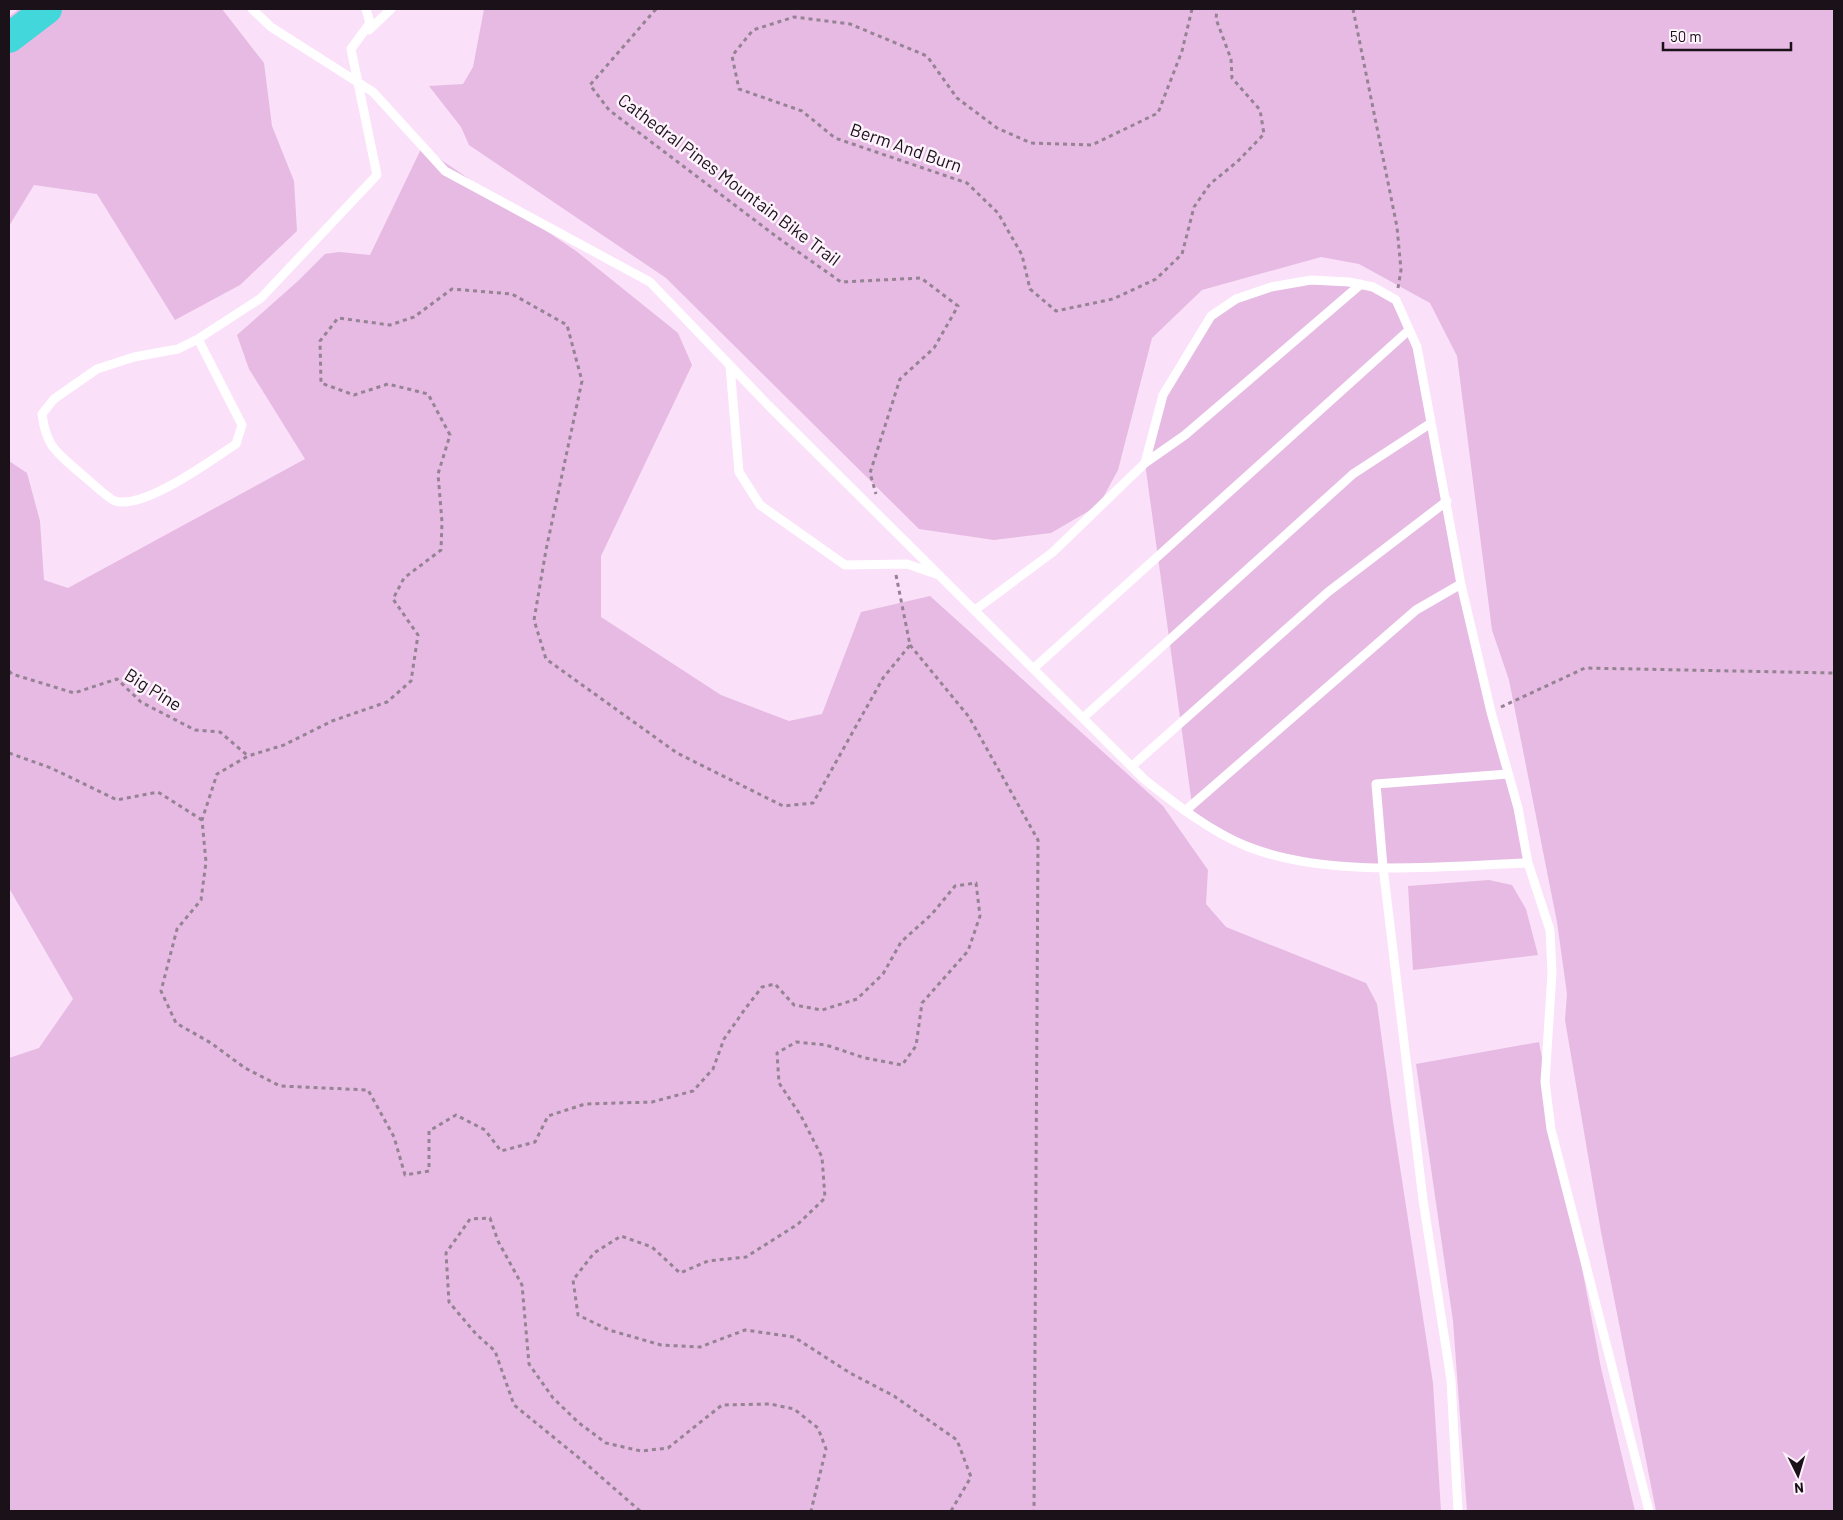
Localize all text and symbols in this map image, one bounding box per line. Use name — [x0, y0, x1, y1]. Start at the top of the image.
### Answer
scale bar — [1663, 20, 1790, 52]
text: 50 m — [1670, 27, 1702, 45]
street label: Cathedral Pines Mountain Bike Trail — [614, 88, 845, 270]
street label: Berm And Burn — [848, 118, 965, 176]
street label: Big Pine — [121, 663, 186, 715]
north arrow — [1773, 1450, 1823, 1500]
text: N — [1794, 1480, 1805, 1497]

